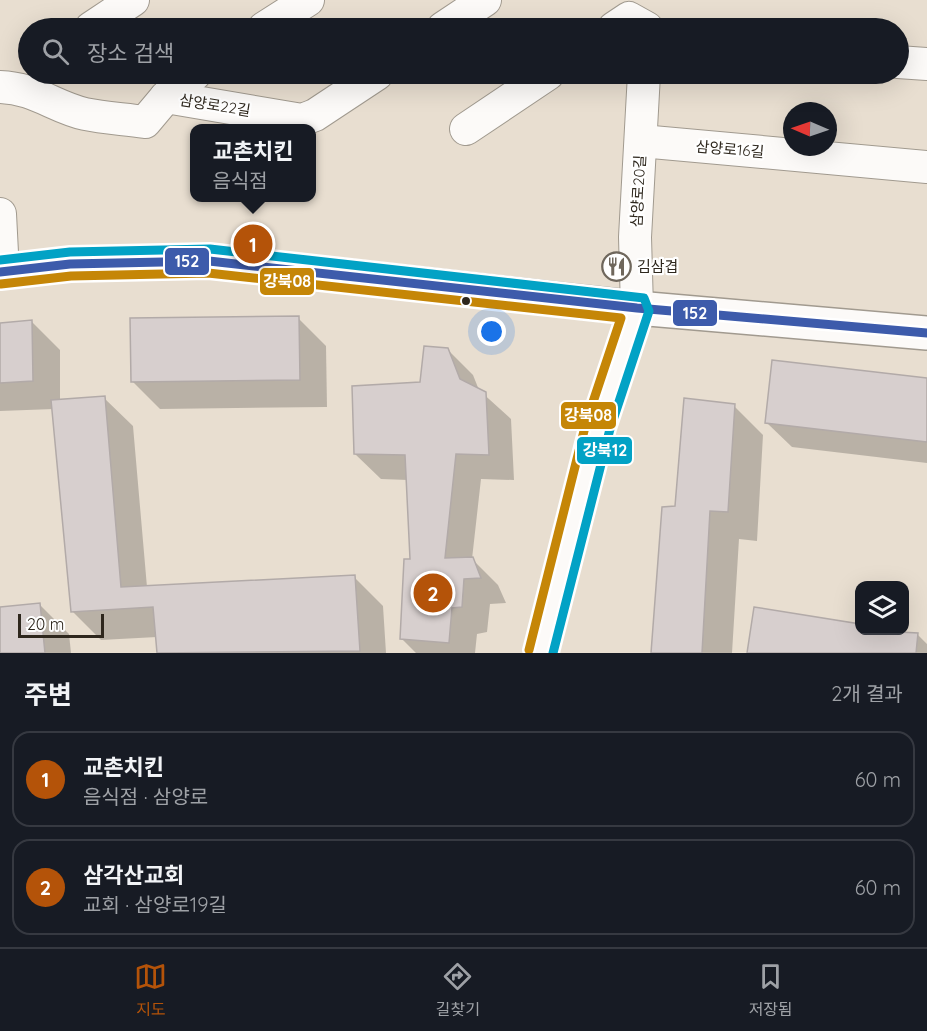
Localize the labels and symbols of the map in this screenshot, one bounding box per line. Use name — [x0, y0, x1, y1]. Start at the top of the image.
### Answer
street label: 삼양로22길 — [178, 90, 252, 120]
north arrow — [783, 102, 837, 156]
street label: 삼양로16길 — [695, 137, 765, 161]
street label: 삼양로20길 — [627, 154, 649, 228]
pin: 1 — [234, 222, 272, 266]
line badge: 152 — [164, 247, 210, 276]
restaurant icon: 김삼겹 — [600, 250, 632, 282]
text: 152 — [175, 251, 199, 271]
place label: 김삼겹 — [637, 257, 678, 276]
line badge: 강북08 — [259, 267, 315, 296]
text: 강북08 — [263, 271, 311, 291]
unlabelled marker — [460, 295, 472, 307]
line badge: 152 — [672, 299, 718, 327]
text: 152 — [683, 303, 707, 323]
your location — [477, 317, 506, 346]
line badge: 강북08 — [560, 401, 617, 430]
text: 강북08 — [564, 405, 612, 425]
line badge: 강북12 — [576, 436, 633, 465]
text: 강북12 — [583, 440, 627, 460]
pin: 2 — [414, 570, 452, 616]
scale bar — [18, 611, 104, 638]

